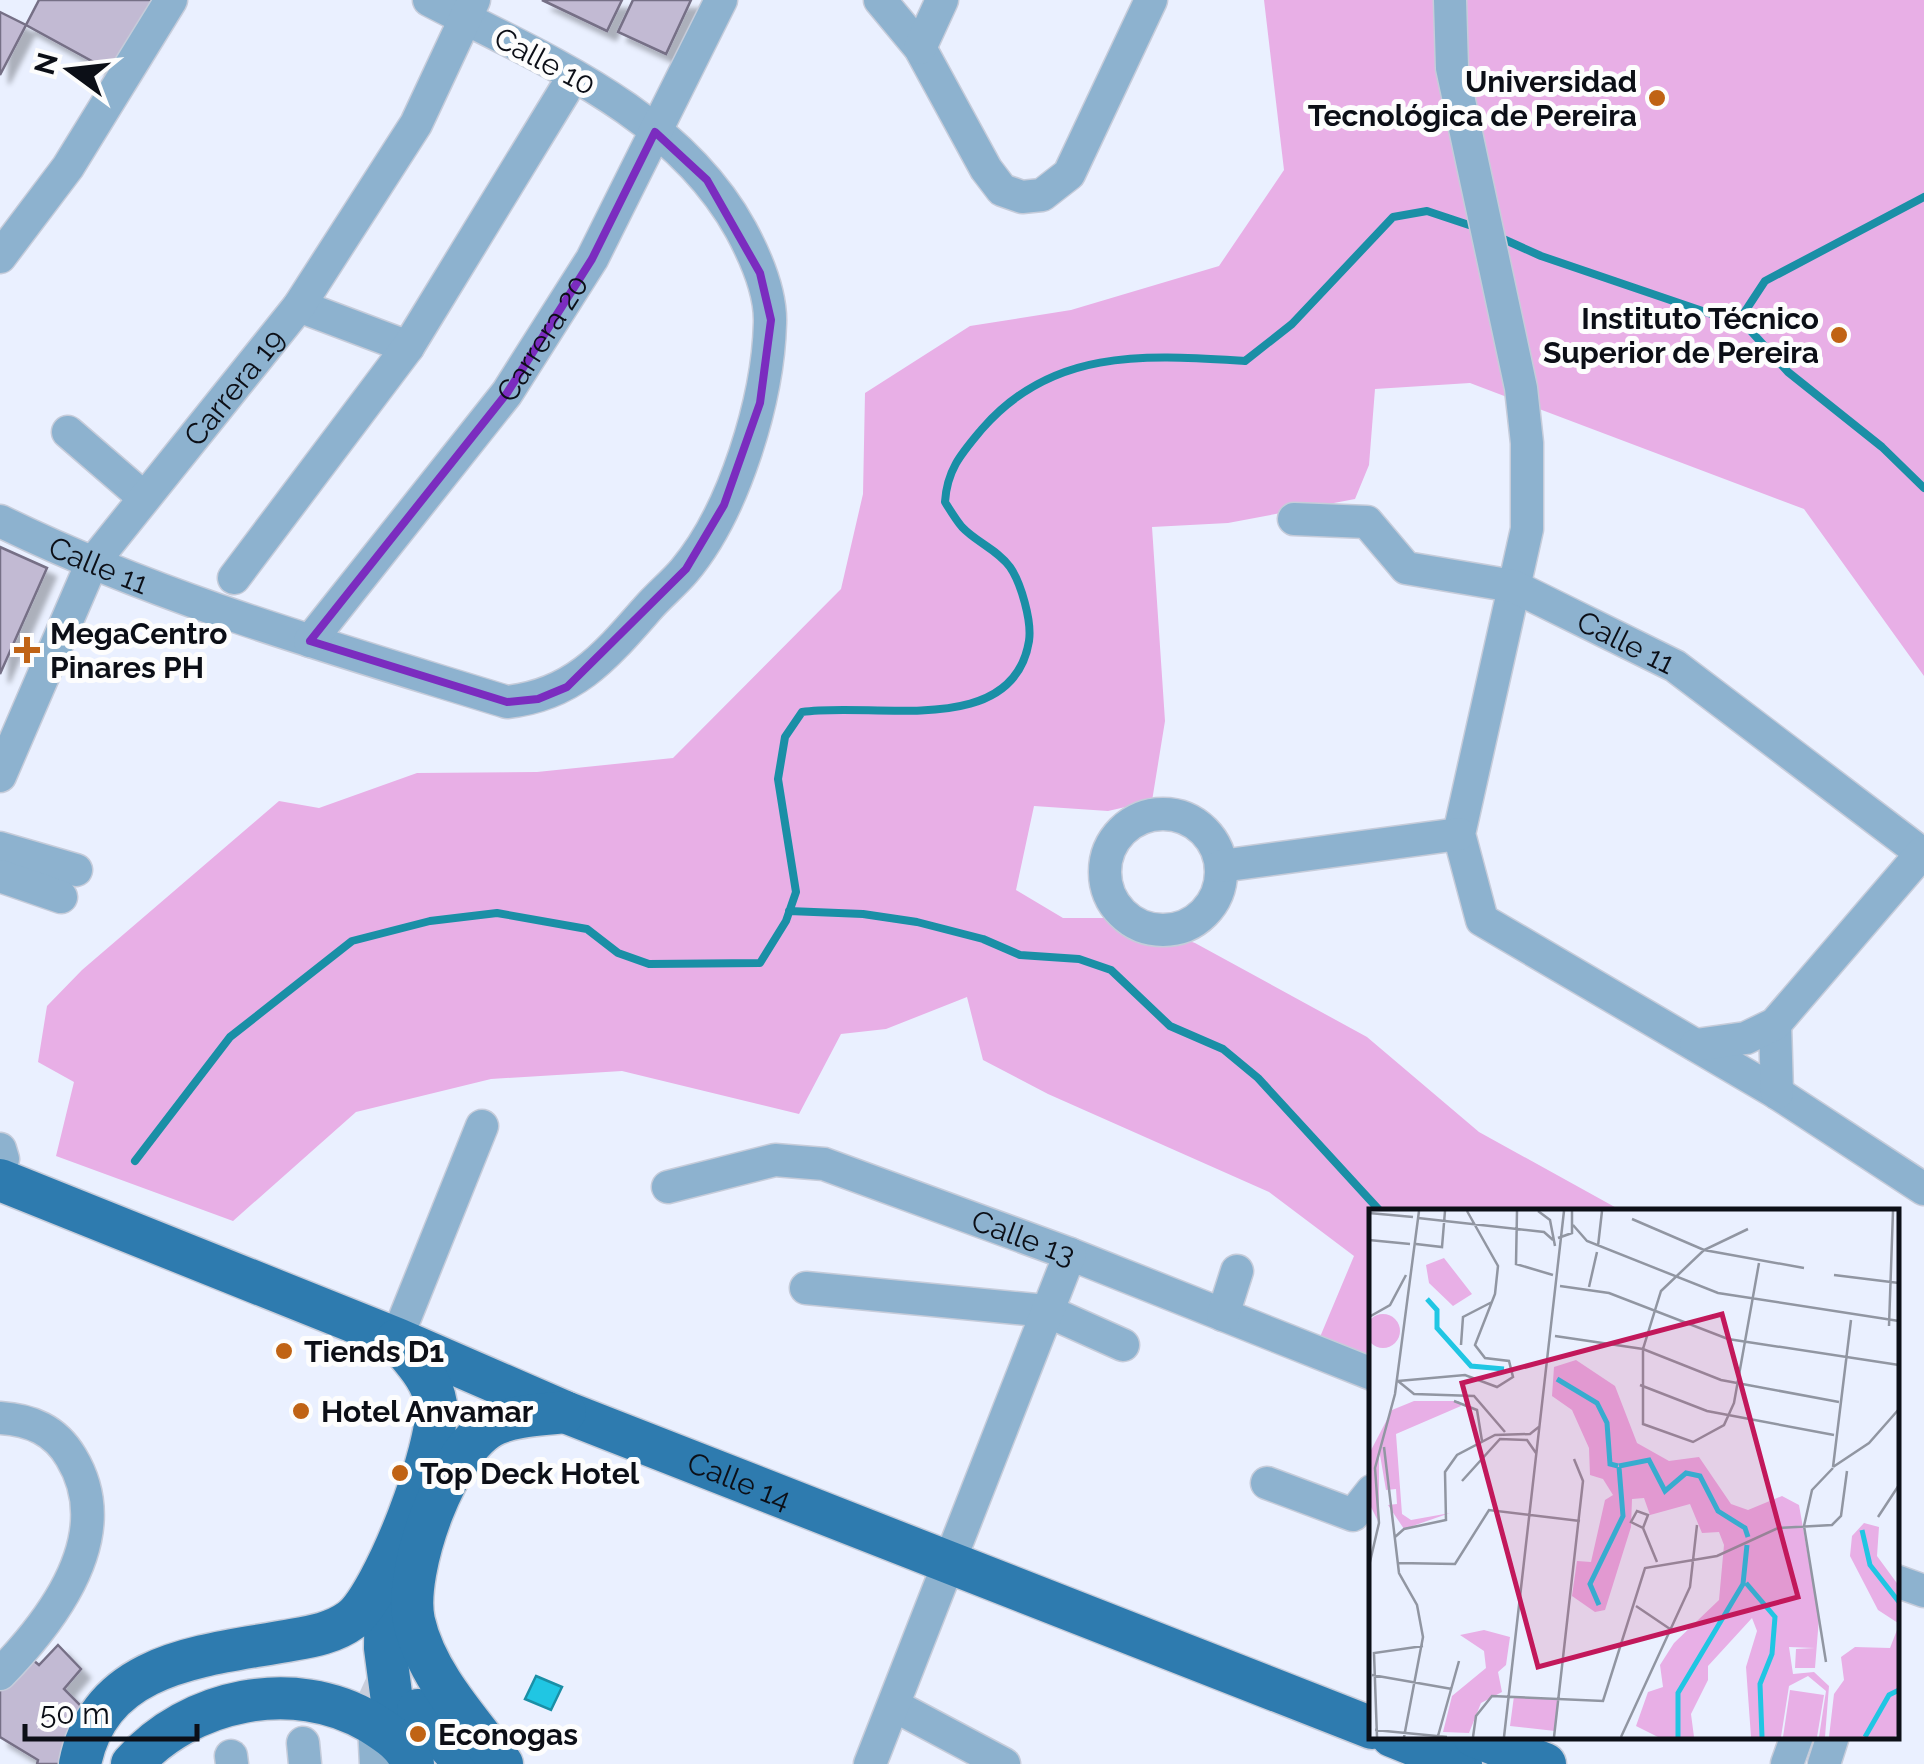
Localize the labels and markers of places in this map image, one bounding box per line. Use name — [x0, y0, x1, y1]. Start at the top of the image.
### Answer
place label: Universidad Tecnológica de Pereira — [1308, 64, 1637, 133]
marker: Universidad Tecnológica de Pereira — [1646, 87, 1668, 109]
place label: Instituto Técnico Superior de Pereira — [1543, 301, 1819, 370]
marker: Instituto Técnico Superior de Pereira — [1828, 324, 1850, 346]
place label: MegaCentro Pinares PH — [50, 616, 227, 685]
marker: MegaCentro Pinares PH — [14, 637, 40, 663]
place label: Tiends D1 — [304, 1334, 444, 1369]
marker: Tiends D1 — [273, 1340, 295, 1362]
place label: Hotel Anvamar — [321, 1394, 534, 1429]
marker: Hotel Anvamar — [290, 1400, 312, 1422]
place label: Top Deck Hotel — [420, 1456, 640, 1491]
marker: Top Deck Hotel — [389, 1462, 411, 1484]
place label: Econogas — [438, 1717, 578, 1752]
marker: Econogas — [407, 1723, 429, 1745]

